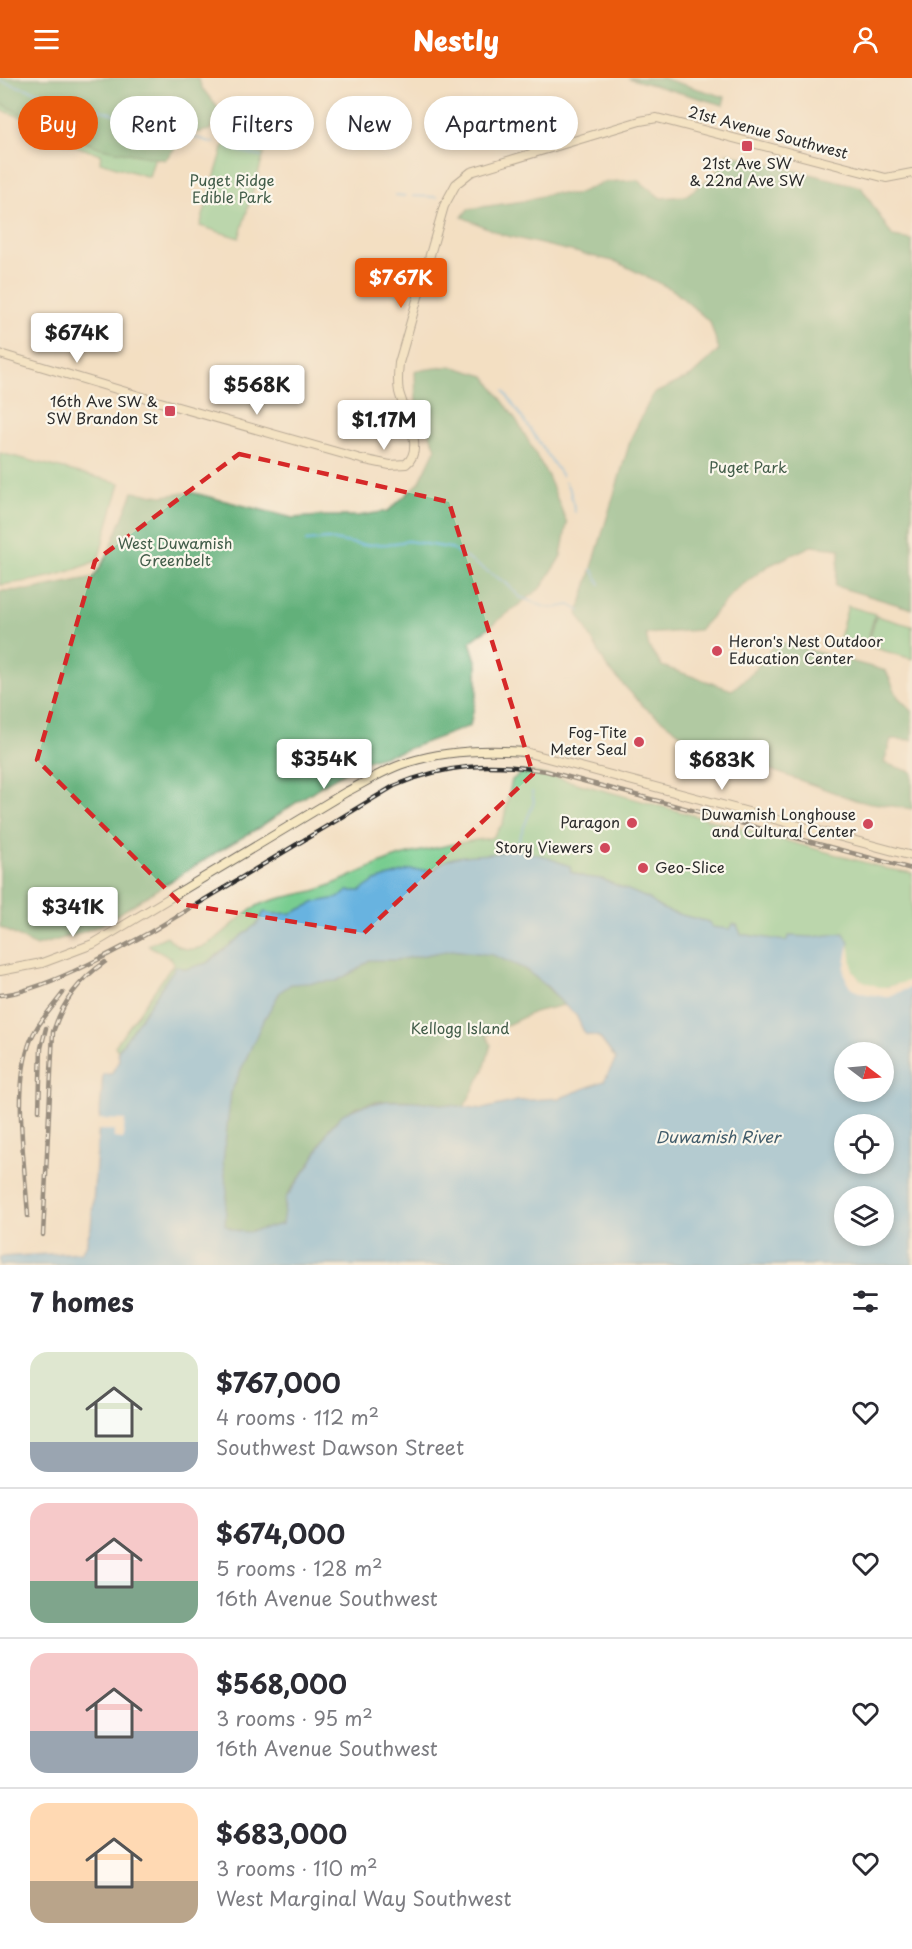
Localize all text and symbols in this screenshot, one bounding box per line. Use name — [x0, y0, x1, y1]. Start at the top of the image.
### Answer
text: Nestly — [413, 19, 499, 60]
icon: menu — [30, 23, 63, 56]
icon: person — [849, 23, 882, 56]
chip: Buy — [18, 96, 98, 150]
chip: Rent — [110, 96, 198, 150]
chip: Filters — [210, 96, 314, 150]
chip: New — [326, 96, 412, 150]
chip: Apartment — [424, 96, 578, 150]
street label: 21st Avenue Southwest — [686, 99, 851, 164]
marker: 21st Ave SW & 22nd Ave SW — [740, 139, 754, 153]
place label: 21st Ave SW & 22nd Ave SW — [689, 151, 805, 191]
park label: Puget Ridge Edible Park — [190, 168, 275, 208]
pin: $767K — [359, 258, 443, 309]
text: $767K — [369, 262, 433, 292]
pin: $674K — [35, 313, 119, 364]
text: $674K — [45, 317, 109, 347]
pin: $568K — [215, 365, 299, 416]
text: $568K — [224, 369, 290, 399]
place label: 16th Ave SW & SW Brandon St — [46, 389, 158, 429]
pin: $1.17M — [335, 400, 433, 451]
marker: 16th Ave SW & SW Brandon St — [163, 404, 177, 418]
text: $1.17M — [352, 404, 416, 434]
park label: Puget Park — [709, 455, 787, 478]
park label: West Duwamish Greenbelt — [118, 531, 232, 571]
place label: Heron's Nest Outdoor Education Center — [729, 629, 883, 669]
marker: Heron's Nest Outdoor Education Center — [710, 644, 724, 658]
place label: Fog-Tite Meter Seal — [550, 720, 627, 760]
marker: Fog-Tite Meter Seal — [632, 735, 646, 749]
pin: $354K — [282, 739, 366, 790]
pin: $683K — [680, 740, 764, 791]
text: $354K — [291, 743, 357, 773]
text: $683K — [689, 744, 755, 774]
place label: Duwamish Longhouse and Cultural Center — [701, 802, 856, 842]
place label: Paragon — [560, 810, 620, 833]
marker: Paragon — [625, 816, 639, 830]
marker: Duwamish Longhouse and Cultural Center — [861, 817, 875, 831]
place label: Story Viewers — [495, 835, 593, 858]
marker: Story Viewers — [598, 841, 612, 855]
place label: Geo-Slice — [655, 855, 725, 878]
marker: Geo-Slice — [636, 861, 650, 875]
pin: $341K — [31, 887, 115, 938]
text: $341K — [42, 891, 104, 921]
park label: Kellogg Island — [411, 1016, 509, 1039]
north arrow — [834, 1042, 894, 1102]
map controls — [834, 1042, 894, 1246]
button: locate — [834, 1114, 894, 1174]
water label: Duwamish River — [656, 1124, 783, 1148]
button: layers — [834, 1186, 894, 1246]
text: 7 homes — [30, 1282, 134, 1321]
icon: filters — [849, 1285, 882, 1318]
text: $767,000 — [216, 1363, 341, 1402]
icon: home — [78, 1376, 150, 1448]
icon: heart — [849, 1396, 882, 1429]
text: 4 rooms · 112 m² — [216, 1402, 379, 1432]
text: Southwest Dawson Street — [216, 1432, 464, 1462]
text: $674,000 — [216, 1514, 345, 1553]
icon: home — [78, 1527, 150, 1599]
icon: heart — [849, 1547, 882, 1580]
text: 5 rooms · 128 m² — [216, 1553, 382, 1583]
text: 16th Avenue Southwest — [216, 1583, 438, 1613]
text: $568,000 — [216, 1664, 347, 1703]
icon: home — [78, 1677, 150, 1749]
icon: heart — [849, 1697, 882, 1730]
text: 3 rooms · 95 m² — [216, 1703, 373, 1733]
text: 16th Avenue Southwest — [216, 1733, 438, 1763]
text: $683,000 — [216, 1814, 347, 1853]
icon: home — [78, 1827, 150, 1899]
icon: heart — [849, 1847, 882, 1880]
text: 3 rooms · 110 m² — [216, 1853, 378, 1883]
text: West Marginal Way Southwest — [216, 1883, 511, 1913]

